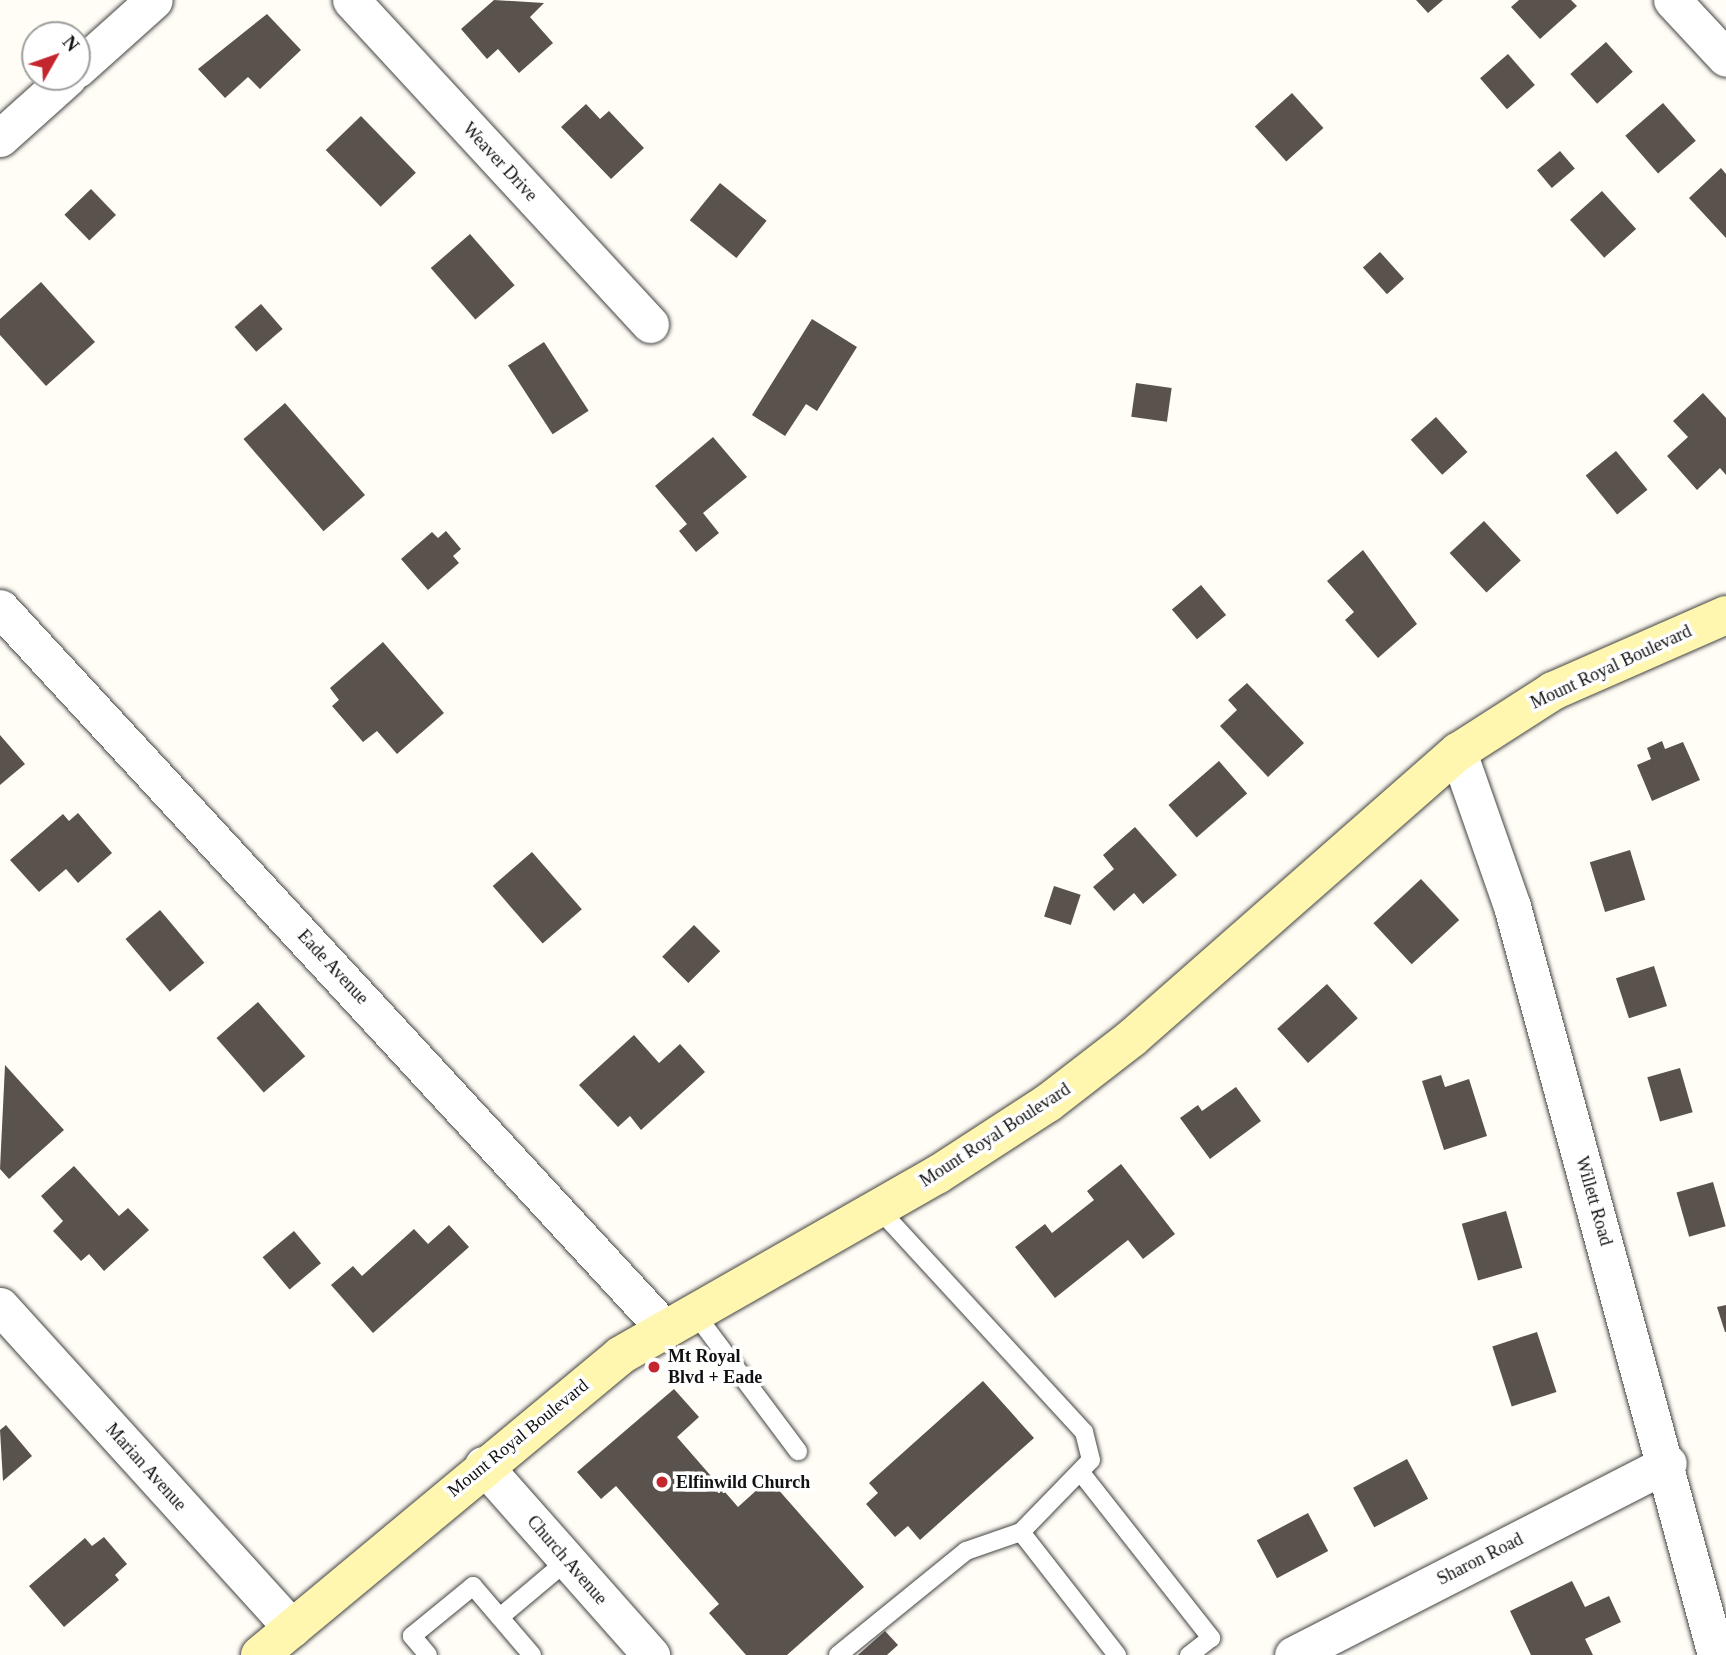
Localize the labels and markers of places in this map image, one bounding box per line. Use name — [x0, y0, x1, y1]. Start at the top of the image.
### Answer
place label: Mt Royal Blvd + Eade — [668, 1346, 762, 1388]
marker: Mt Royal Blvd + Eade — [646, 1359, 662, 1375]
place label: Elfinwild Church — [676, 1471, 810, 1493]
marker: Elfinwild Church — [654, 1474, 670, 1490]

